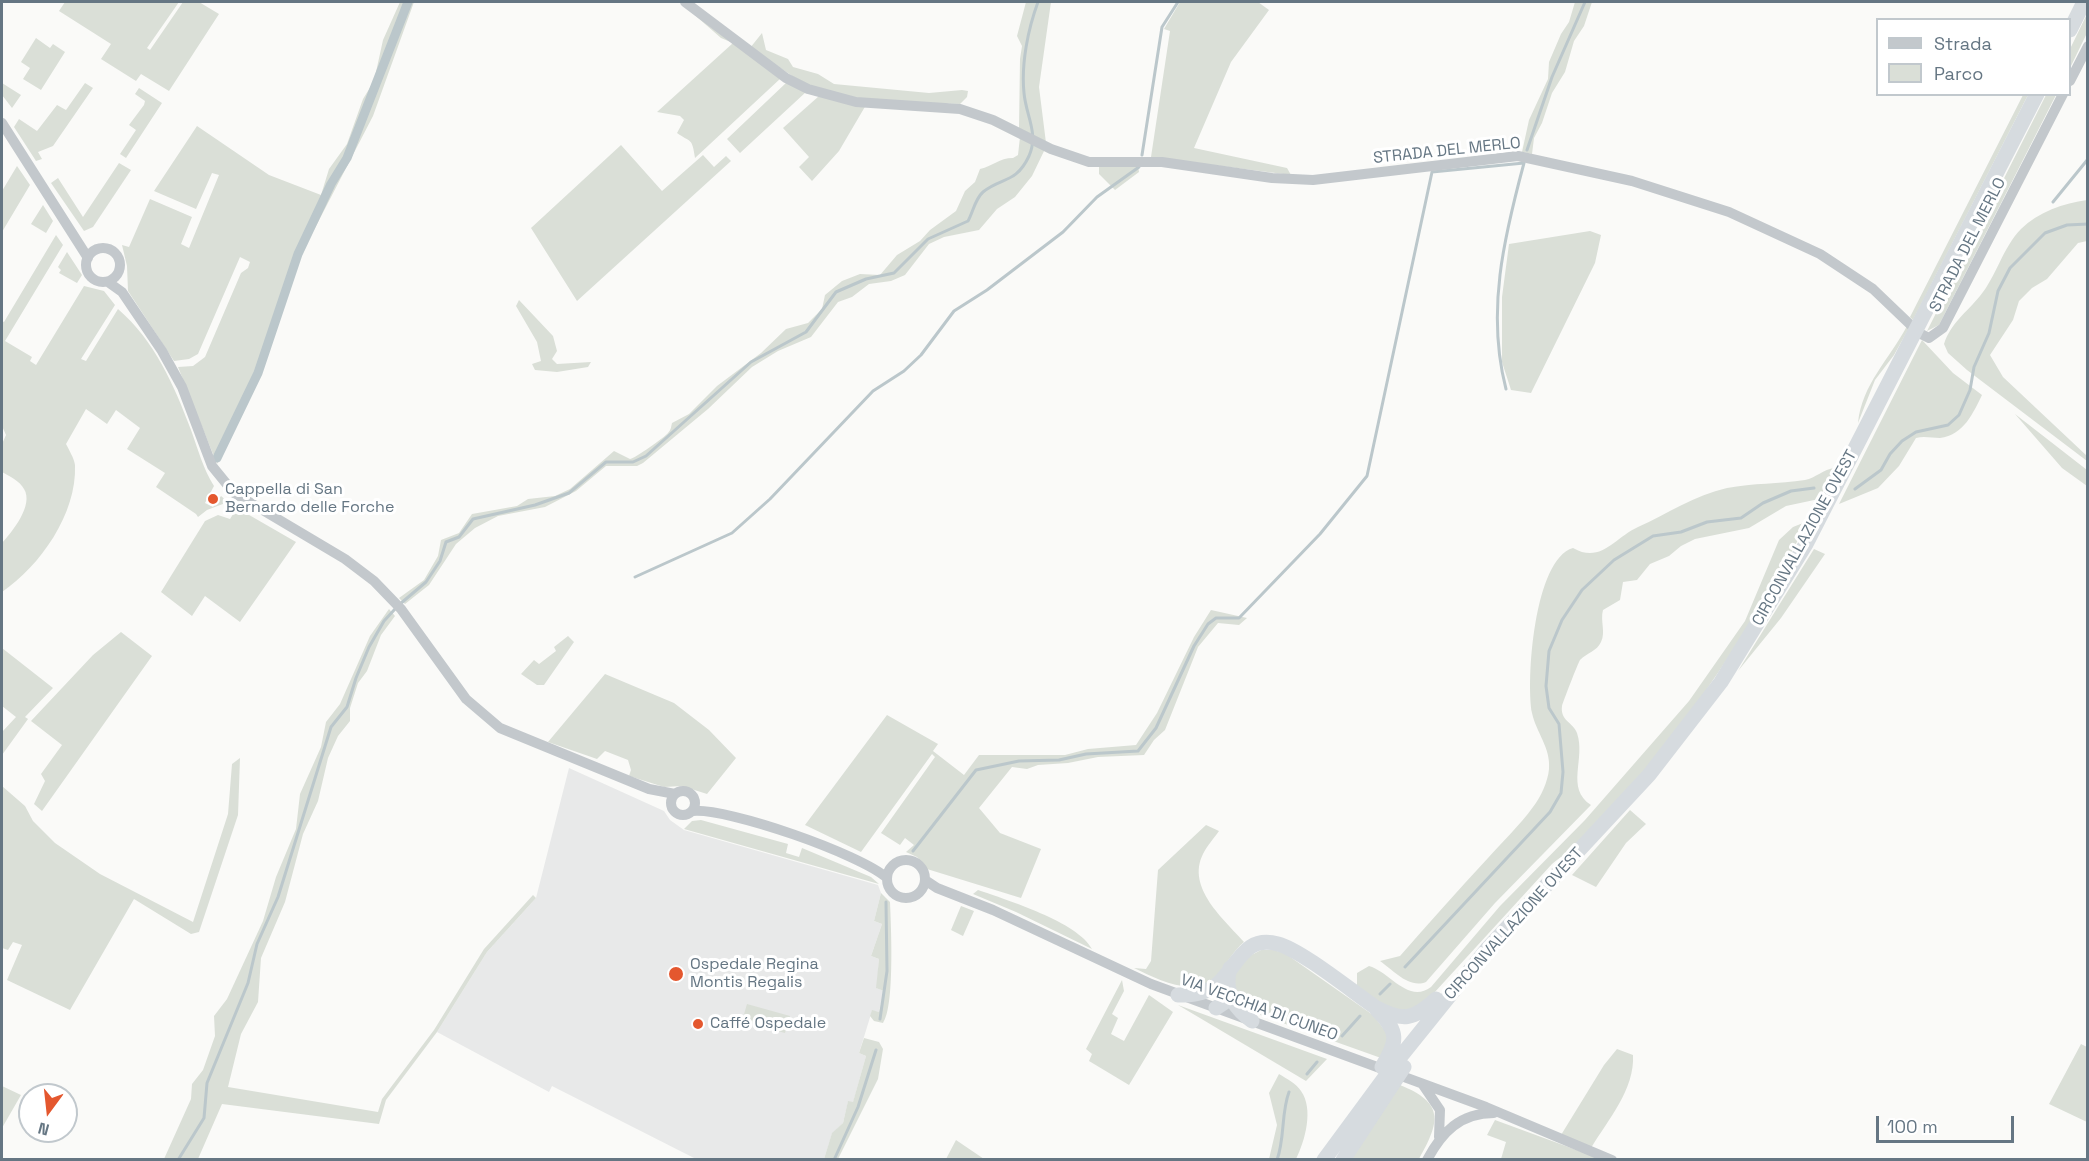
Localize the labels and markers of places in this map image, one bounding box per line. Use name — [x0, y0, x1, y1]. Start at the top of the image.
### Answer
place label: Cappella di San Bernardo delle Forche — [225, 480, 394, 518]
marker: Cappella di San Bernardo delle Forche — [206, 492, 220, 506]
place label: Ospedale Regina Montis Regalis — [690, 955, 819, 993]
marker: Ospedale Regina Montis Regalis — [667, 965, 685, 983]
place label: Caffé Ospedale — [710, 1014, 826, 1034]
marker: Caffé Ospedale — [691, 1017, 705, 1031]

